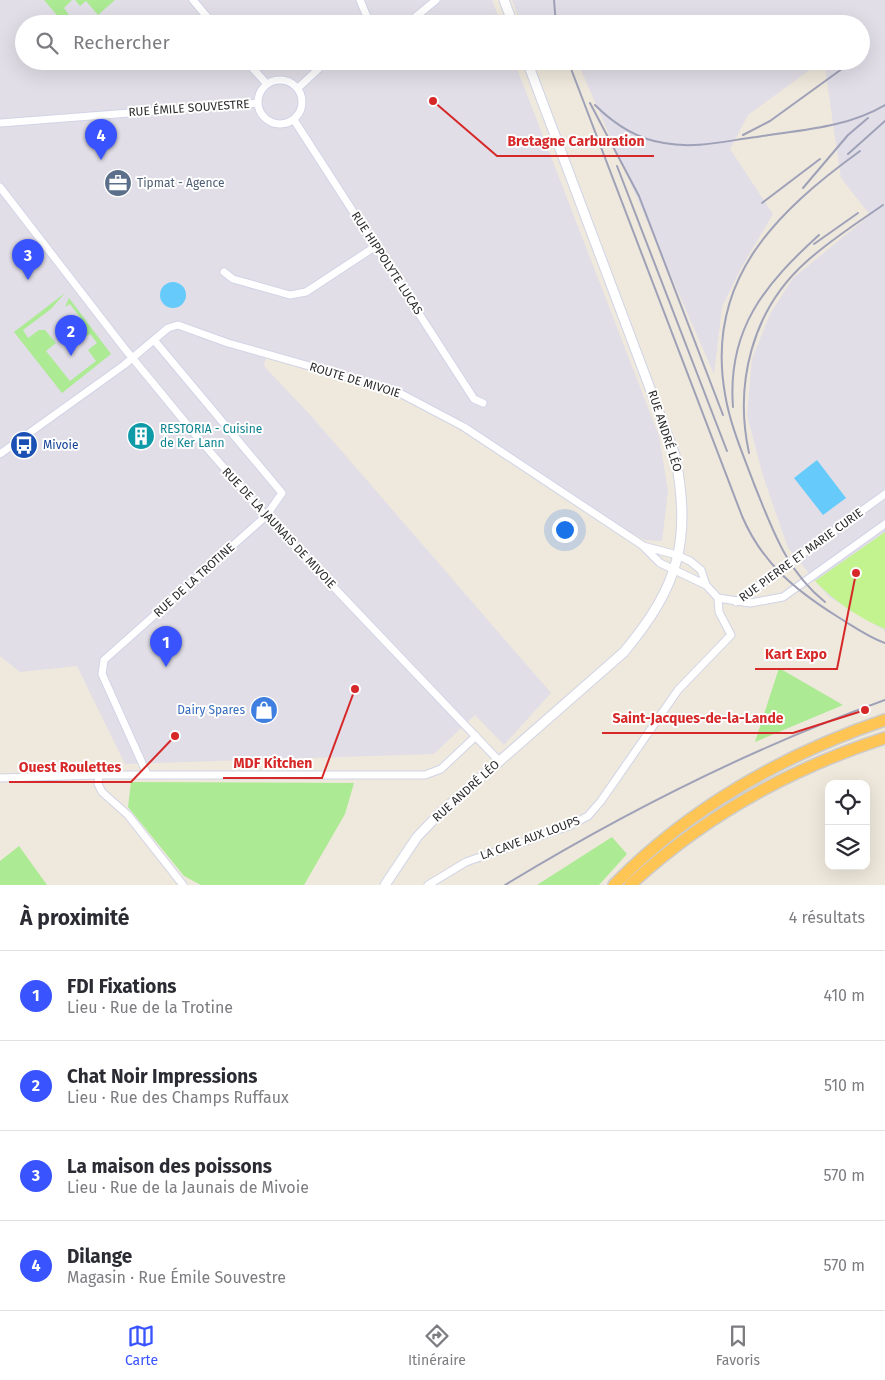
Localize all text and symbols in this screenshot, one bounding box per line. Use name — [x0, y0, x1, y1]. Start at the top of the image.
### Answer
search box — [15, 15, 870, 70]
icon: search — [33, 29, 61, 57]
text: Rechercher — [73, 31, 170, 54]
street label: RUE ÉMILE SOUVESTRE — [128, 96, 250, 119]
pin: 4 — [85, 119, 117, 160]
callout: Bretagne Carburation — [497, 127, 654, 156]
text: Bretagne Carburation — [507, 133, 645, 150]
office icon: Tipmat - Agence — [103, 168, 133, 198]
place label: Tipmat - Agence — [137, 176, 225, 190]
street label: RUE HIPPOLYTE LUCAS — [349, 209, 426, 317]
pin: 3 — [12, 239, 44, 280]
pin: 2 — [55, 315, 87, 356]
street label: ROUTE DE MIVOIE — [308, 360, 402, 400]
street label: RUE ANDRÉ LÉO — [645, 388, 686, 474]
building icon: RESTORIA - Cuisine de Ker Lann — [126, 421, 156, 451]
place label: RESTORIA - Cuisine de Ker Lann — [160, 422, 262, 450]
bus stop icon: Mivoie — [9, 430, 39, 460]
place label: Mivoie — [43, 438, 79, 452]
street label: RUE DE LA JAUNAIS DE MIVOIE — [219, 465, 339, 591]
street label: RUE PIERRE ET MARIE CURIE — [736, 505, 866, 605]
your location — [552, 517, 578, 543]
street label: RUE DE LA TROTINE — [151, 540, 237, 620]
pin: 1 — [150, 626, 182, 667]
callout: Kart Expo — [755, 640, 837, 669]
text: Kart Expo — [765, 646, 827, 663]
shop icon: Dairy Spares — [249, 695, 279, 725]
place label: Dairy Spares — [177, 703, 245, 717]
callout: Saint-Jacques-de-la-Lande — [602, 704, 793, 733]
text: Saint-Jacques-de-la-Lande — [612, 710, 784, 727]
callout: MDF Kitchen — [223, 749, 322, 778]
callout: Ouest Roulettes — [9, 753, 131, 782]
text: MDF Kitchen — [234, 755, 312, 772]
street label: RUE ANDRÉ LÉO — [429, 757, 502, 825]
text: Ouest Roulettes — [19, 759, 121, 776]
map controls — [825, 780, 870, 870]
button: locate — [825, 780, 870, 825]
street label: LA CAVE AUX LOUPS — [478, 813, 582, 863]
button: layers — [825, 825, 870, 870]
text: À proximité — [20, 905, 129, 931]
text: 4 résultats — [789, 908, 865, 927]
text: FDI Fixations — [67, 975, 177, 998]
text: 1 — [32, 986, 40, 1005]
text: 410 m — [824, 986, 865, 1005]
text: Lieu · Rue de la Trotine — [67, 998, 233, 1017]
text: Chat Noir Impressions — [67, 1065, 257, 1088]
text: 2 — [32, 1076, 40, 1095]
text: 510 m — [824, 1076, 865, 1095]
text: Lieu · Rue des Champs Ruffaux — [67, 1088, 289, 1107]
text: La maison des poissons — [67, 1155, 272, 1178]
text: 3 — [32, 1166, 40, 1185]
text: 570 m — [824, 1166, 865, 1185]
text: Lieu · Rue de la Jaunais de Mivoie — [67, 1178, 309, 1197]
text: Dilange — [67, 1245, 132, 1268]
text: 4 — [31, 1256, 41, 1275]
text: 570 m — [824, 1256, 865, 1275]
text: Magasin · Rue Émile Souvestre — [67, 1268, 286, 1287]
tab: Carte — [125, 1322, 158, 1369]
tab: Itinéraire — [408, 1322, 466, 1369]
tab: Favoris — [716, 1322, 760, 1369]

